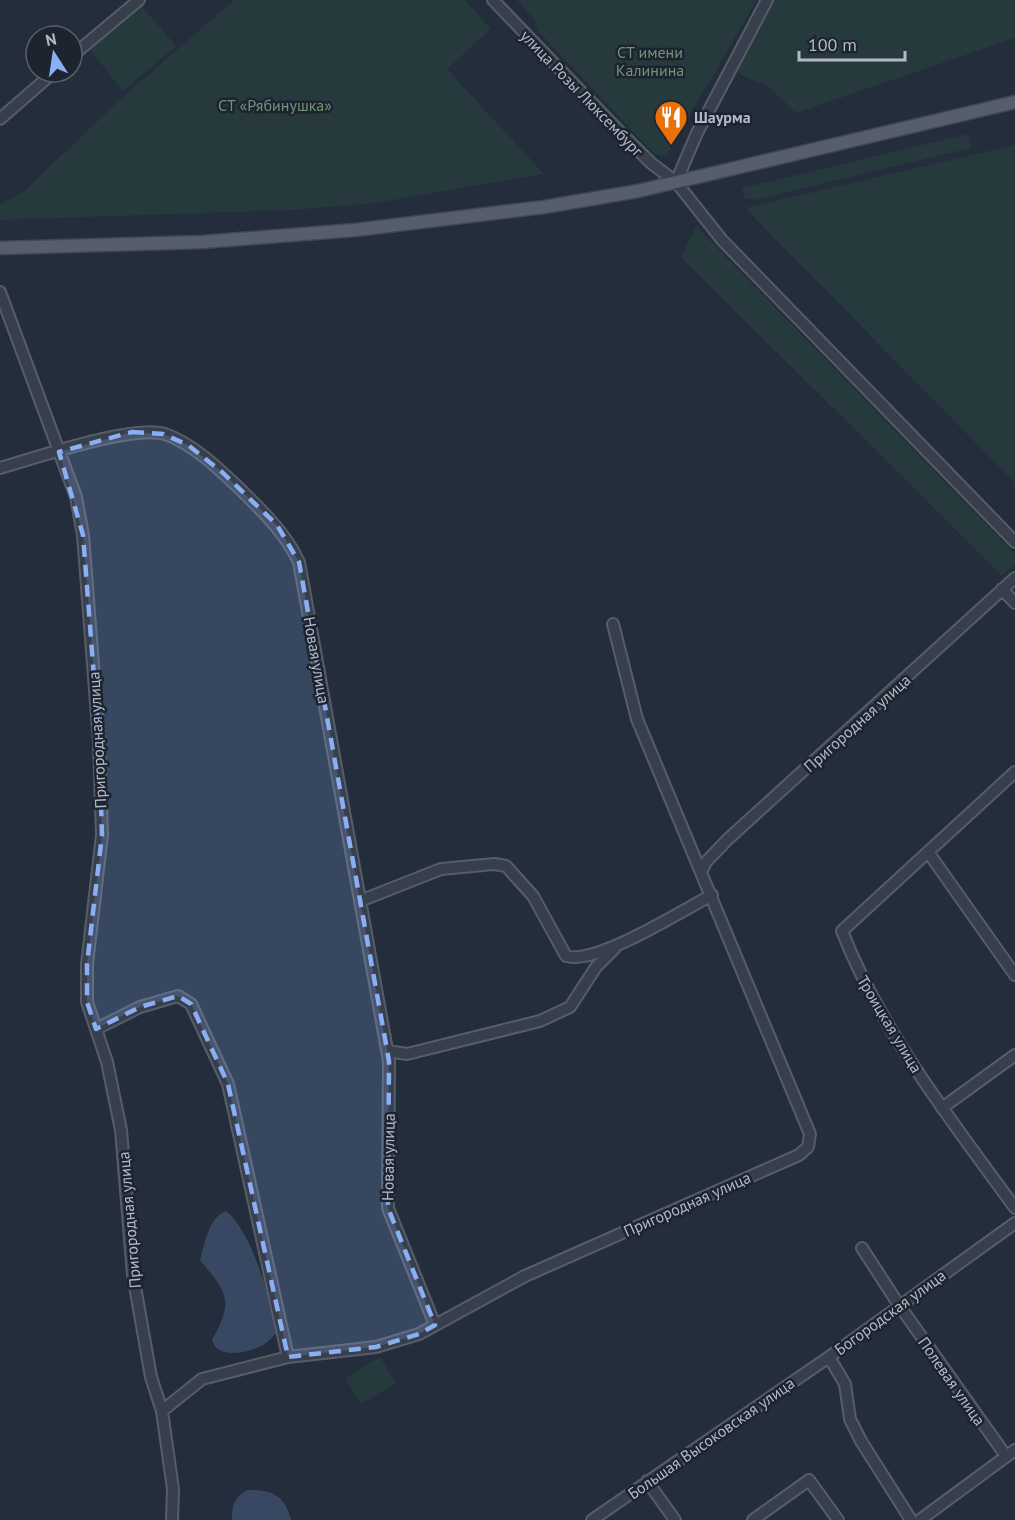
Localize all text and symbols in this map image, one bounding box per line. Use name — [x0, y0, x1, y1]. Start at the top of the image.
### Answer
north arrow — [24, 24, 84, 84]
scale bar — [799, 24, 906, 62]
street label: улица Розы Люксембург — [516, 26, 648, 161]
text: N — [44, 28, 58, 50]
text: 100 m — [808, 33, 857, 56]
park label: СТ имени Калинина — [616, 42, 684, 80]
park label: СТ «Рябинушка» — [218, 95, 332, 115]
restaurant icon: Шаурма — [653, 99, 689, 146]
place label: Шаурма — [694, 107, 751, 127]
street label: Новая улица — [300, 615, 334, 705]
street label: Пригородная улица — [799, 670, 915, 776]
street label: Пригородная улица — [83, 671, 111, 809]
street label: Троицкая улица — [853, 972, 927, 1076]
street label: Новая улица — [377, 1113, 399, 1201]
street label: Пригородная улица — [113, 1151, 145, 1289]
street label: Пригородная улица — [620, 1167, 754, 1241]
street label: Богородская улица — [830, 1265, 950, 1359]
street label: Полевая улица — [914, 1333, 990, 1429]
street label: Большая Высоковская улица — [624, 1373, 798, 1503]

